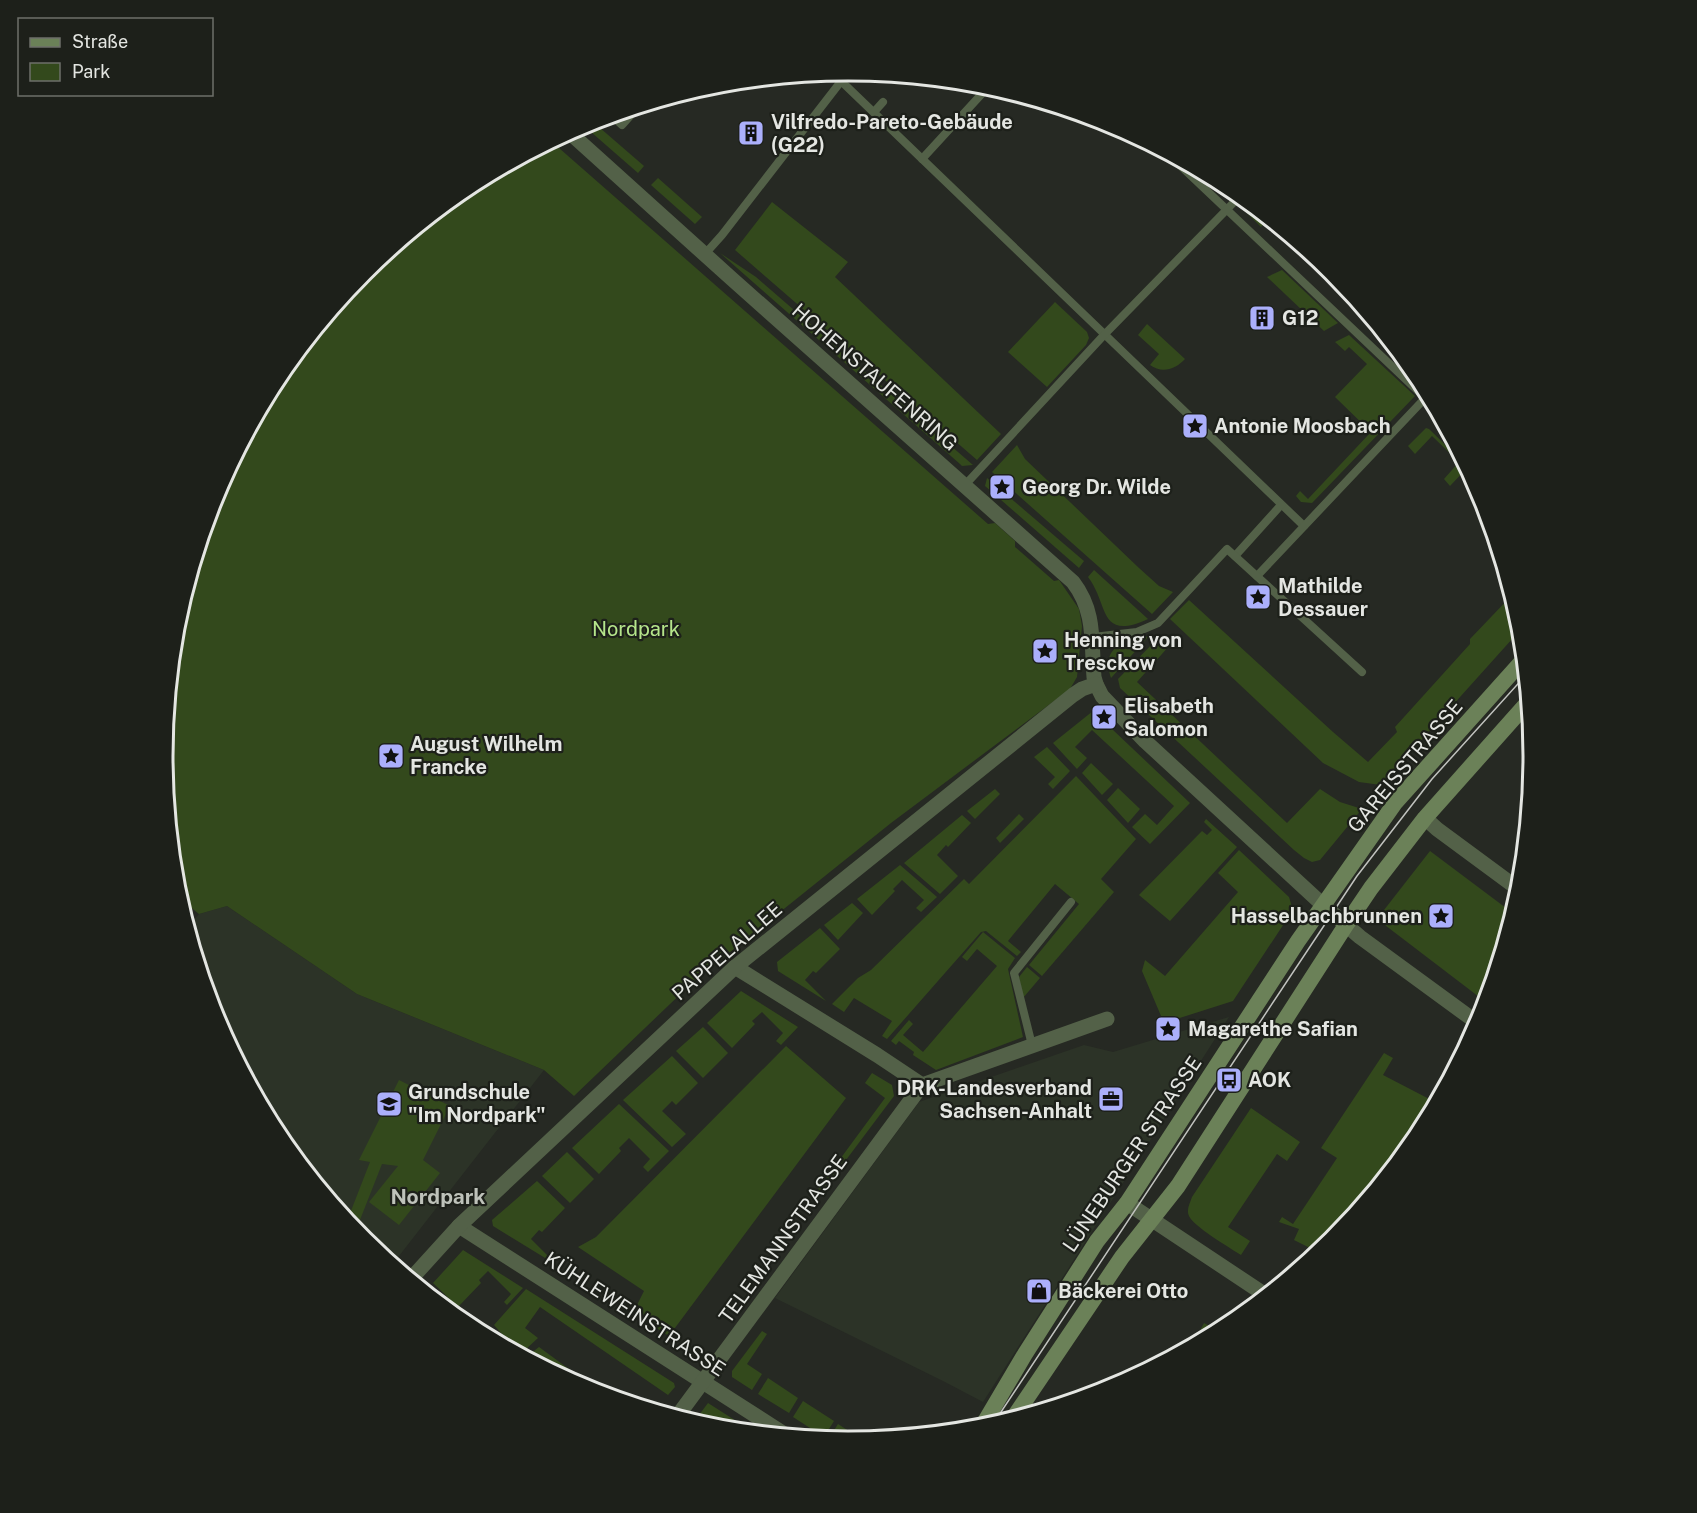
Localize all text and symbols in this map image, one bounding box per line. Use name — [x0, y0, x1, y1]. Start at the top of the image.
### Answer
legend — [18, 18, 213, 96]
text: Straße — [72, 31, 128, 52]
text: Park — [72, 61, 110, 82]
place label: Vilfredo-Pareto-Gebäude (G22) — [771, 110, 1013, 157]
building icon: Vilfredo-Pareto-Gebäude (G22) — [736, 118, 766, 148]
street label: HOHENSTAUFENRING — [787, 298, 963, 456]
building icon: G12 — [1247, 303, 1277, 333]
place label: G12 — [1282, 306, 1318, 330]
place icon: Antonie Moosbach — [1180, 411, 1210, 441]
place label: Antonie Moosbach — [1214, 414, 1390, 438]
place icon: Georg Dr. Wilde — [987, 472, 1017, 502]
place label: Georg Dr. Wilde — [1022, 475, 1171, 499]
place label: Mathilde Dessauer — [1278, 574, 1368, 621]
place icon: Mathilde Dessauer — [1243, 582, 1273, 612]
park label: Nordpark — [592, 617, 680, 641]
place label: Henning von Tresckow — [1064, 628, 1182, 675]
place icon: Henning von Tresckow — [1030, 636, 1060, 666]
place label: Elisabeth Salomon — [1124, 694, 1214, 741]
street label: GAREISSTRASSE — [1342, 695, 1468, 837]
place icon: Elisabeth Salomon — [1089, 702, 1119, 732]
place label: August Wilhelm Francke — [410, 732, 562, 779]
place icon: August Wilhelm Francke — [376, 741, 406, 771]
street label: PAPPELALLEE — [667, 897, 787, 1005]
place icon: Hasselbachbrunnen — [1426, 901, 1456, 931]
place label: Hasselbachbrunnen — [1231, 904, 1422, 928]
place icon: Magarethe Safian — [1153, 1014, 1183, 1044]
place label: Magarethe Safian — [1188, 1017, 1358, 1041]
street label: LÜNEBURGER STRASSE — [1057, 1051, 1206, 1256]
bus stop icon: AOK — [1214, 1065, 1244, 1095]
place label: AOK — [1248, 1068, 1291, 1092]
place label: DRK-Landesverband Sachsen-Anhalt — [897, 1076, 1092, 1123]
place label: Grundschule "Im Nordpark" — [408, 1080, 546, 1127]
office icon: DRK-Landesverband Sachsen-Anhalt — [1096, 1084, 1126, 1114]
school or university icon: Grundschule "Im Nordpark" — [374, 1089, 404, 1119]
street label: TELEMANNSTRASSE — [714, 1150, 852, 1328]
district label: Nordpark — [390, 1184, 486, 1209]
street label: KÜHLEWEINSTRASSE — [540, 1246, 730, 1381]
shop icon: Bäckerei Otto — [1024, 1276, 1054, 1306]
place label: Bäckerei Otto — [1058, 1279, 1188, 1303]

